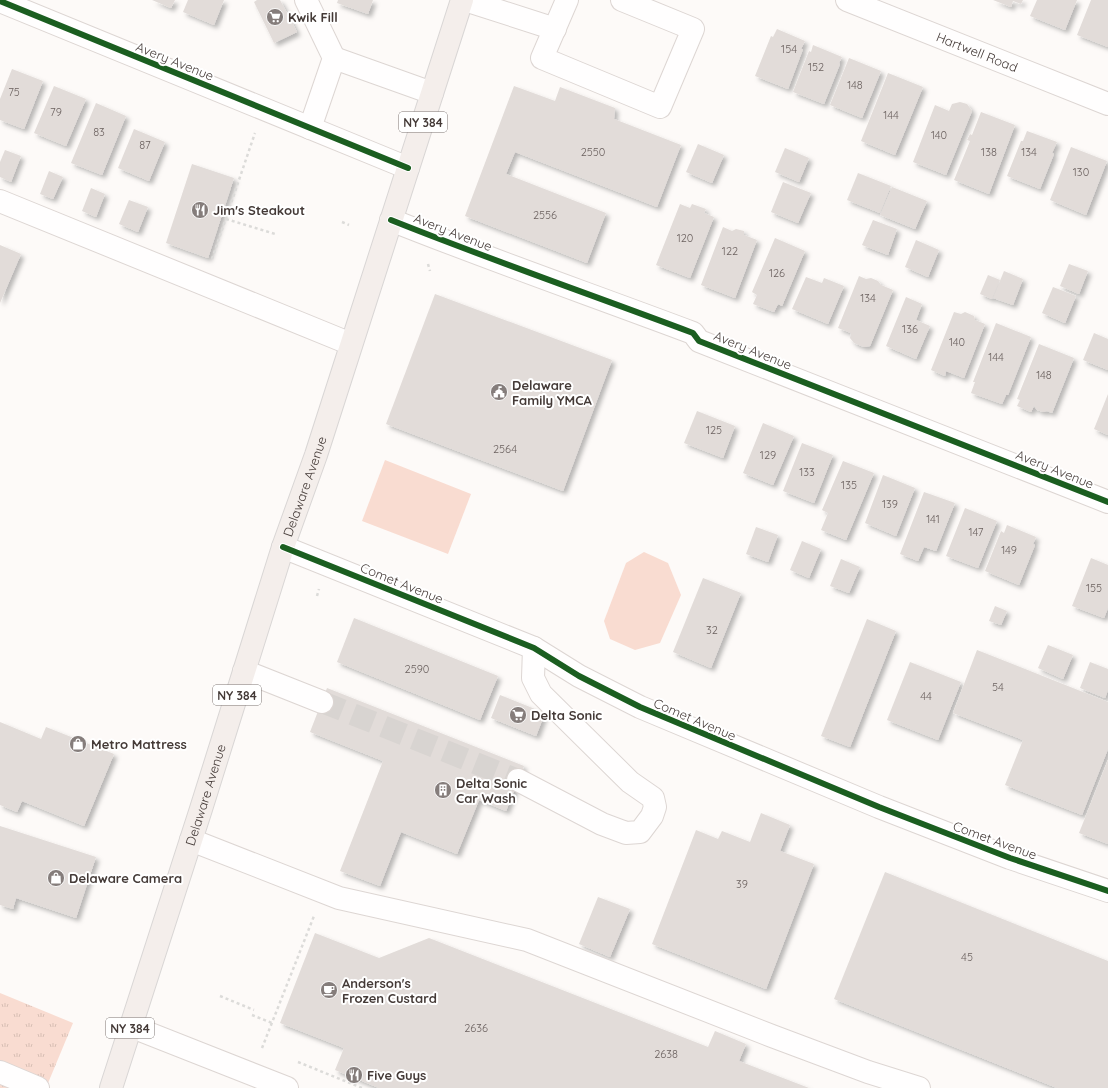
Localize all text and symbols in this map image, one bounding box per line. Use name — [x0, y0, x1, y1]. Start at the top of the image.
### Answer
supermarket icon: Kwik Fill — [265, 7, 285, 27]
place label: Kwik Fill — [288, 9, 338, 25]
street label: Hartwell Road — [934, 28, 1020, 75]
street label: Avery Avenue — [134, 38, 216, 84]
house number: 154 — [781, 42, 797, 56]
house number: 152 — [808, 60, 824, 74]
house number: 148 — [847, 78, 863, 92]
house number: 75 — [8, 85, 20, 99]
house number: 79 — [50, 105, 62, 119]
house number: 144 — [883, 108, 899, 122]
road number: NY 384 — [399, 112, 447, 132]
house number: 83 — [93, 125, 105, 139]
house number: 140 — [931, 128, 947, 142]
house number: 87 — [139, 138, 151, 152]
house number: 2550 — [581, 145, 605, 159]
house number: 138 — [981, 145, 997, 159]
house number: 134 — [1021, 145, 1037, 159]
house number: 130 — [1073, 165, 1089, 179]
restaurant icon: Jim's Steakout — [190, 200, 210, 220]
place label: Jim's Steakout — [213, 202, 305, 218]
house number: 2556 — [533, 208, 557, 222]
street label: Avery Avenue — [412, 210, 494, 254]
house number: 120 — [677, 231, 693, 245]
house number: 122 — [722, 244, 738, 258]
house number: 126 — [769, 266, 785, 280]
house number: 134 — [860, 291, 876, 305]
house number: 136 — [902, 322, 918, 336]
street label: Avery Avenue — [712, 327, 794, 373]
house number: 140 — [949, 335, 965, 349]
house number: 144 — [988, 350, 1004, 364]
house number: 148 — [1036, 368, 1052, 382]
place label: Delaware Family YMCA — [512, 377, 592, 408]
public building icon: Delaware Family YMCA — [489, 382, 509, 402]
house number: 125 — [706, 423, 722, 437]
street label: Delaware Avenue — [279, 434, 330, 539]
house number: 2564 — [493, 442, 517, 456]
street label: Avery Avenue — [1014, 446, 1096, 492]
house number: 129 — [760, 448, 776, 462]
house number: 133 — [799, 465, 815, 479]
house number: 135 — [841, 478, 857, 492]
house number: 139 — [882, 497, 898, 511]
house number: 141 — [926, 512, 940, 526]
house number: 147 — [968, 525, 984, 539]
house number: 149 — [1001, 543, 1017, 557]
street label: Comet Avenue — [358, 559, 446, 607]
house number: 155 — [1086, 581, 1102, 595]
house number: 32 — [706, 623, 718, 637]
house number: 2590 — [405, 662, 429, 676]
house number: 54 — [992, 680, 1004, 694]
road number: NY 384 — [213, 685, 261, 705]
house number: 44 — [920, 689, 932, 703]
street label: Comet Avenue — [651, 694, 739, 744]
supermarket icon: Delta Sonic — [508, 705, 528, 725]
place label: Delta Sonic — [531, 707, 602, 723]
shop icon: Metro Mattress — [68, 734, 88, 754]
place label: Metro Mattress — [91, 736, 187, 752]
street label: Delaware Avenue — [182, 742, 229, 848]
place label: Delta Sonic Car Wash — [456, 775, 527, 806]
building icon: Delta Sonic Car Wash — [433, 780, 453, 800]
street label: Comet Avenue — [951, 817, 1039, 863]
shop icon: Delaware Camera — [46, 868, 66, 888]
place label: Delaware Camera — [69, 870, 182, 886]
house number: 39 — [736, 877, 748, 891]
house number: 45 — [961, 950, 973, 964]
place label: Anderson's Frozen Custard — [342, 975, 437, 1006]
cafe icon: Anderson's Frozen Custard — [319, 980, 339, 1000]
road number: NY 384 — [106, 1018, 154, 1038]
house number: 2636 — [464, 1021, 488, 1035]
house number: 2638 — [654, 1047, 678, 1061]
restaurant icon: Five Guys — [344, 1065, 364, 1085]
place label: Five Guys — [367, 1067, 426, 1083]

